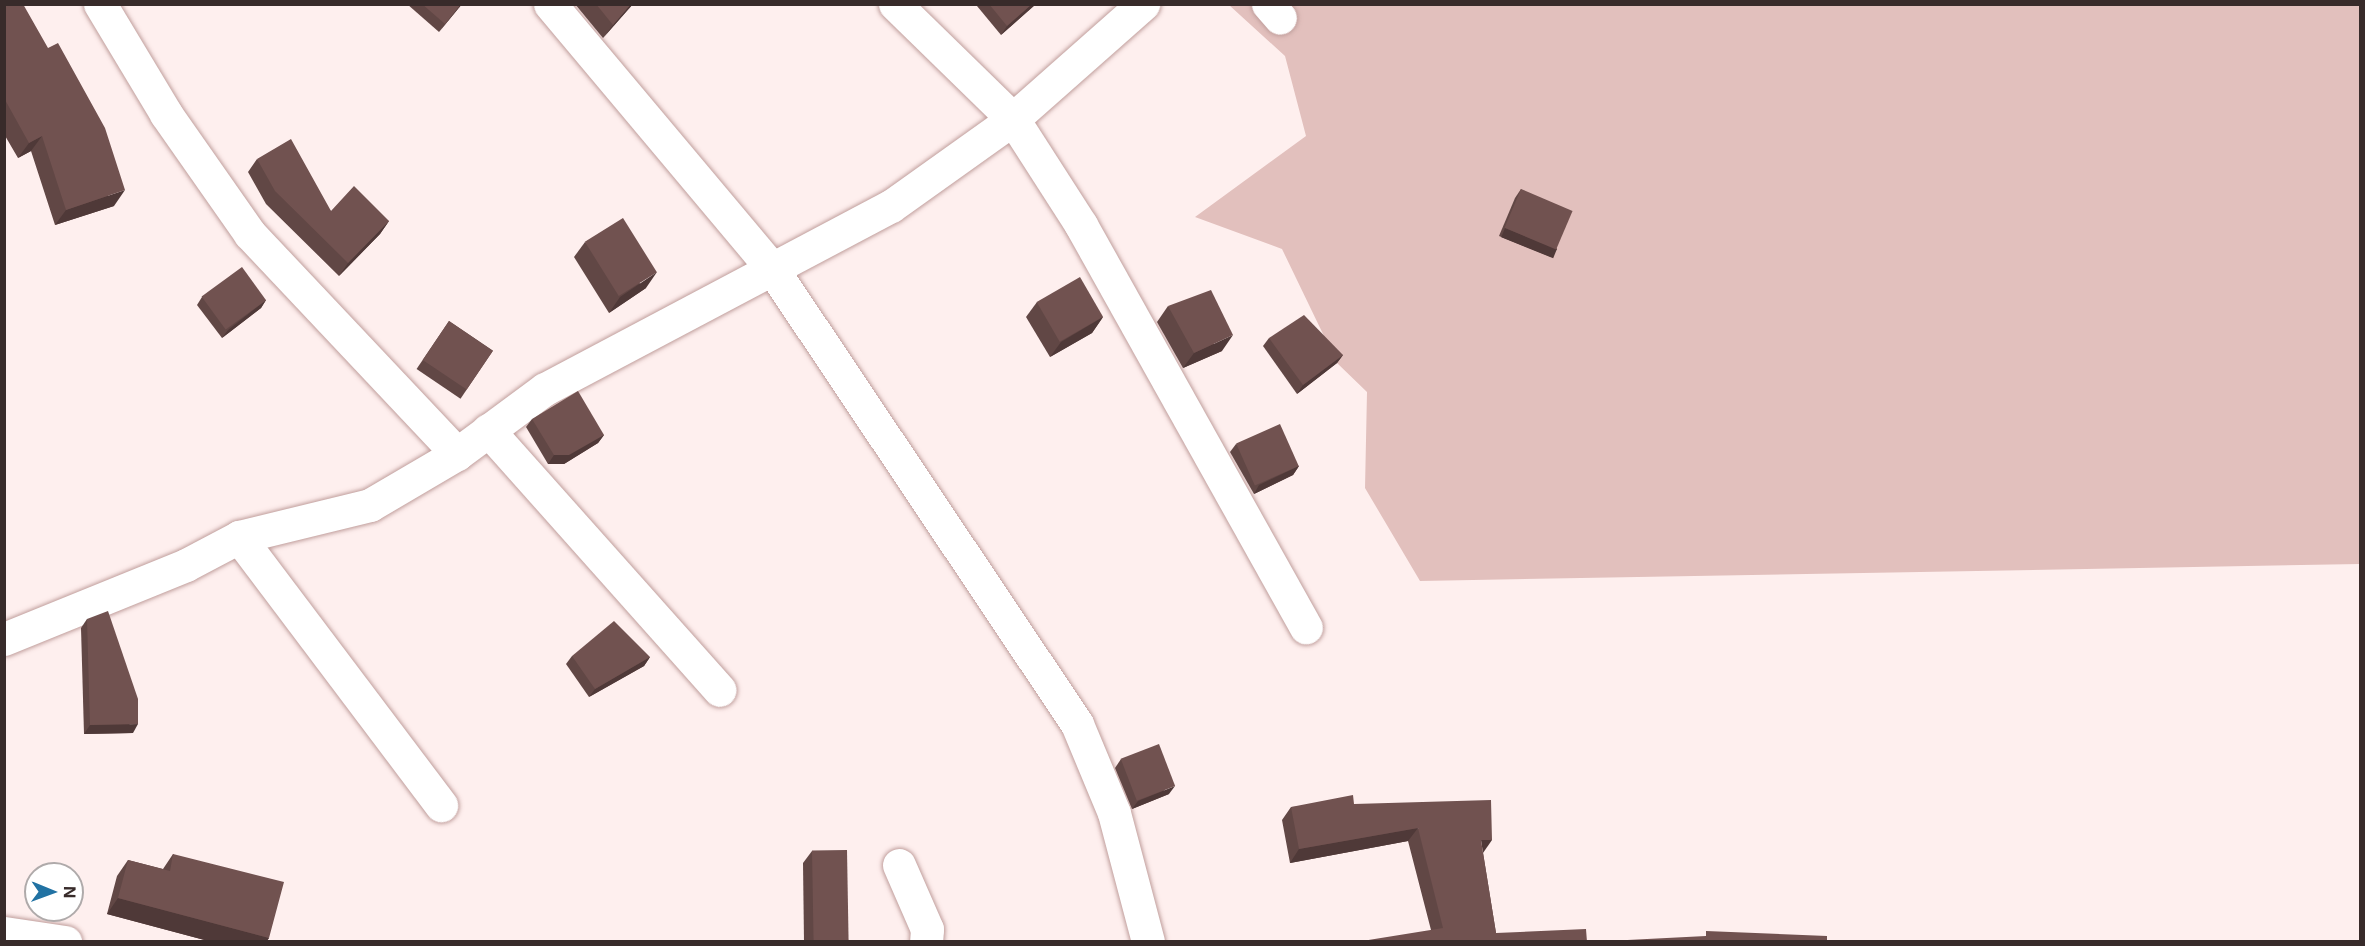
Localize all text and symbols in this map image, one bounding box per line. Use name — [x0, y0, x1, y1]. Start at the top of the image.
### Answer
north arrow — [24, 862, 84, 922]
text: N — [60, 886, 80, 899]

